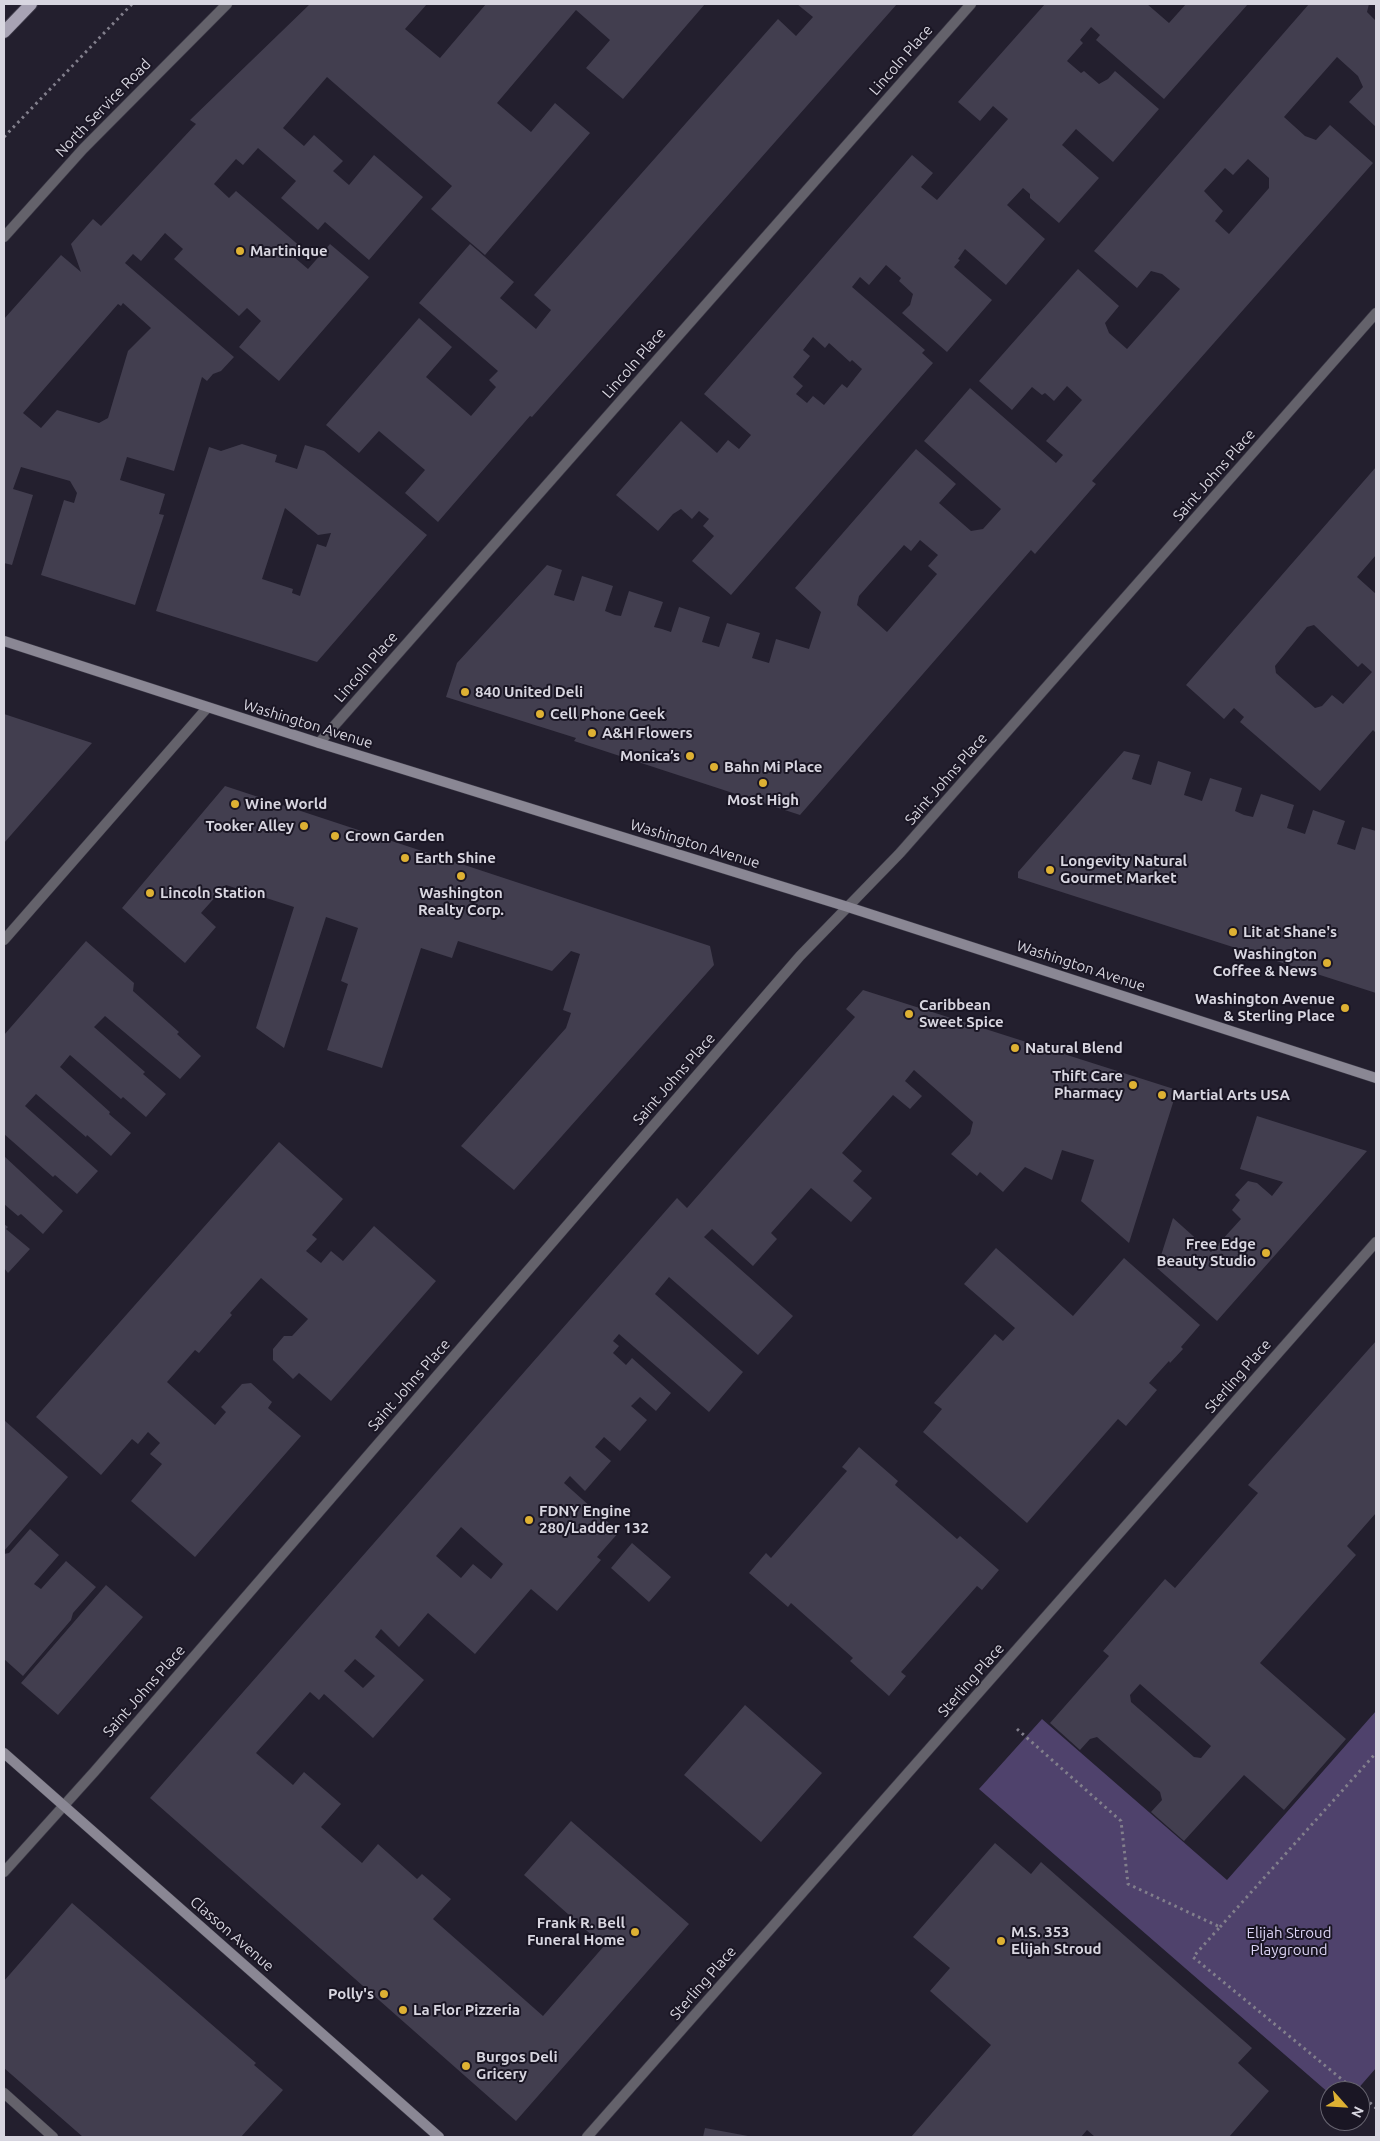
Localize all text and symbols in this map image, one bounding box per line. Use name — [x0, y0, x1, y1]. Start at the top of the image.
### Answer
street label: Lincoln Place — [866, 21, 936, 99]
street label: North Service Road — [52, 55, 154, 161]
place label: Martinique — [250, 242, 328, 260]
marker: Martinique — [234, 245, 246, 257]
street label: Lincoln Place — [599, 324, 669, 402]
street label: Saint Johns Place — [1169, 425, 1259, 525]
street label: Lincoln Place — [331, 628, 401, 706]
place label: 840 United Deli — [475, 683, 583, 701]
marker: 840 United Deli — [459, 686, 471, 698]
street label: Washington Avenue — [241, 696, 375, 752]
place label: Cell Phone Geek — [550, 705, 665, 723]
marker: Cell Phone Geek — [534, 708, 546, 720]
place label: A&H Flowers — [602, 724, 693, 742]
marker: A&H Flowers — [586, 727, 598, 739]
street label: Saint Johns Place — [901, 729, 991, 829]
place label: Monica’s — [620, 747, 680, 765]
marker: Monica’s — [684, 750, 696, 762]
place label: Bahn Mi Place — [724, 758, 822, 776]
marker: Bahn Mi Place — [708, 761, 720, 773]
marker: Most High — [757, 777, 769, 789]
place label: Most High — [727, 791, 799, 809]
place label: Wine World — [245, 795, 327, 813]
marker: Wine World — [229, 798, 241, 810]
street label: Washington Avenue — [628, 816, 762, 872]
place label: Tooker Alley — [205, 817, 294, 835]
marker: Tooker Alley — [298, 820, 310, 832]
place label: Crown Garden — [345, 827, 445, 845]
marker: Crown Garden — [329, 830, 341, 842]
place label: Earth Shine — [415, 849, 496, 867]
marker: Earth Shine — [399, 852, 411, 864]
place label: Longevity Natural Gourmet Market — [1060, 852, 1187, 887]
marker: Longevity Natural Gourmet Market — [1044, 864, 1056, 876]
marker: Washington Realty Corp. — [455, 870, 467, 882]
place label: Lincoln Station — [160, 884, 266, 902]
place label: Washington Realty Corp. — [418, 884, 504, 919]
marker: Lincoln Station — [144, 887, 156, 899]
place label: Lit at Shane's — [1243, 923, 1337, 941]
marker: Lit at Shane's — [1227, 926, 1239, 938]
street label: Washington Avenue — [1014, 937, 1148, 995]
place label: Washington Coffee & News — [1213, 945, 1317, 980]
marker: Washington Coffee & News — [1321, 957, 1333, 969]
place label: Washington Avenue & Sterling Place — [1195, 990, 1335, 1025]
place label: Caribbean Sweet Spice — [919, 996, 1004, 1031]
marker: Washington Avenue & Sterling Place — [1339, 1002, 1351, 1014]
marker: Caribbean Sweet Spice — [903, 1008, 915, 1020]
street label: Saint Johns Place — [629, 1029, 719, 1129]
place label: Natural Blend — [1025, 1039, 1123, 1057]
marker: Natural Blend — [1009, 1042, 1021, 1054]
place label: Thift Care Pharmacy — [1052, 1067, 1123, 1102]
marker: Thift Care Pharmacy — [1127, 1079, 1139, 1091]
place label: Martial Arts USA — [1172, 1086, 1290, 1104]
marker: Martial Arts USA — [1156, 1089, 1168, 1101]
place label: Free Edge Beauty Studio — [1156, 1235, 1256, 1270]
marker: Free Edge Beauty Studio — [1260, 1247, 1272, 1259]
street label: Saint Johns Place — [364, 1335, 454, 1435]
street label: Sterling Place — [1201, 1335, 1275, 1417]
place label: FDNY Engine 280/Ladder 132 — [539, 1502, 649, 1537]
marker: FDNY Engine 280/Ladder 132 — [523, 1514, 535, 1526]
street label: Sterling Place — [934, 1639, 1008, 1721]
street label: Saint Johns Place — [99, 1641, 189, 1741]
street label: Classon Avenue — [186, 1893, 278, 1975]
place label: Frank R. Bell Funeral Home — [527, 1914, 625, 1949]
place label: M.S. 353 Elijah Stroud — [1011, 1923, 1101, 1958]
park label: Elijah Stroud Playground — [1247, 1924, 1331, 1959]
marker: Frank R. Bell Funeral Home — [629, 1926, 641, 1938]
marker: M.S. 353 Elijah Stroud — [995, 1935, 1007, 1947]
street label: Sterling Place — [666, 1942, 740, 2024]
place label: Polly's — [328, 1985, 374, 2003]
marker: Polly's — [378, 1988, 390, 2000]
place label: La Flor Pizzeria — [413, 2001, 520, 2019]
marker: La Flor Pizzeria — [397, 2004, 409, 2016]
place label: Burgos Deli Gricery — [476, 2048, 558, 2083]
marker: Burgos Deli Gricery — [460, 2060, 472, 2072]
north arrow — [1320, 2081, 1370, 2131]
text: N — [1348, 2104, 1367, 2120]

